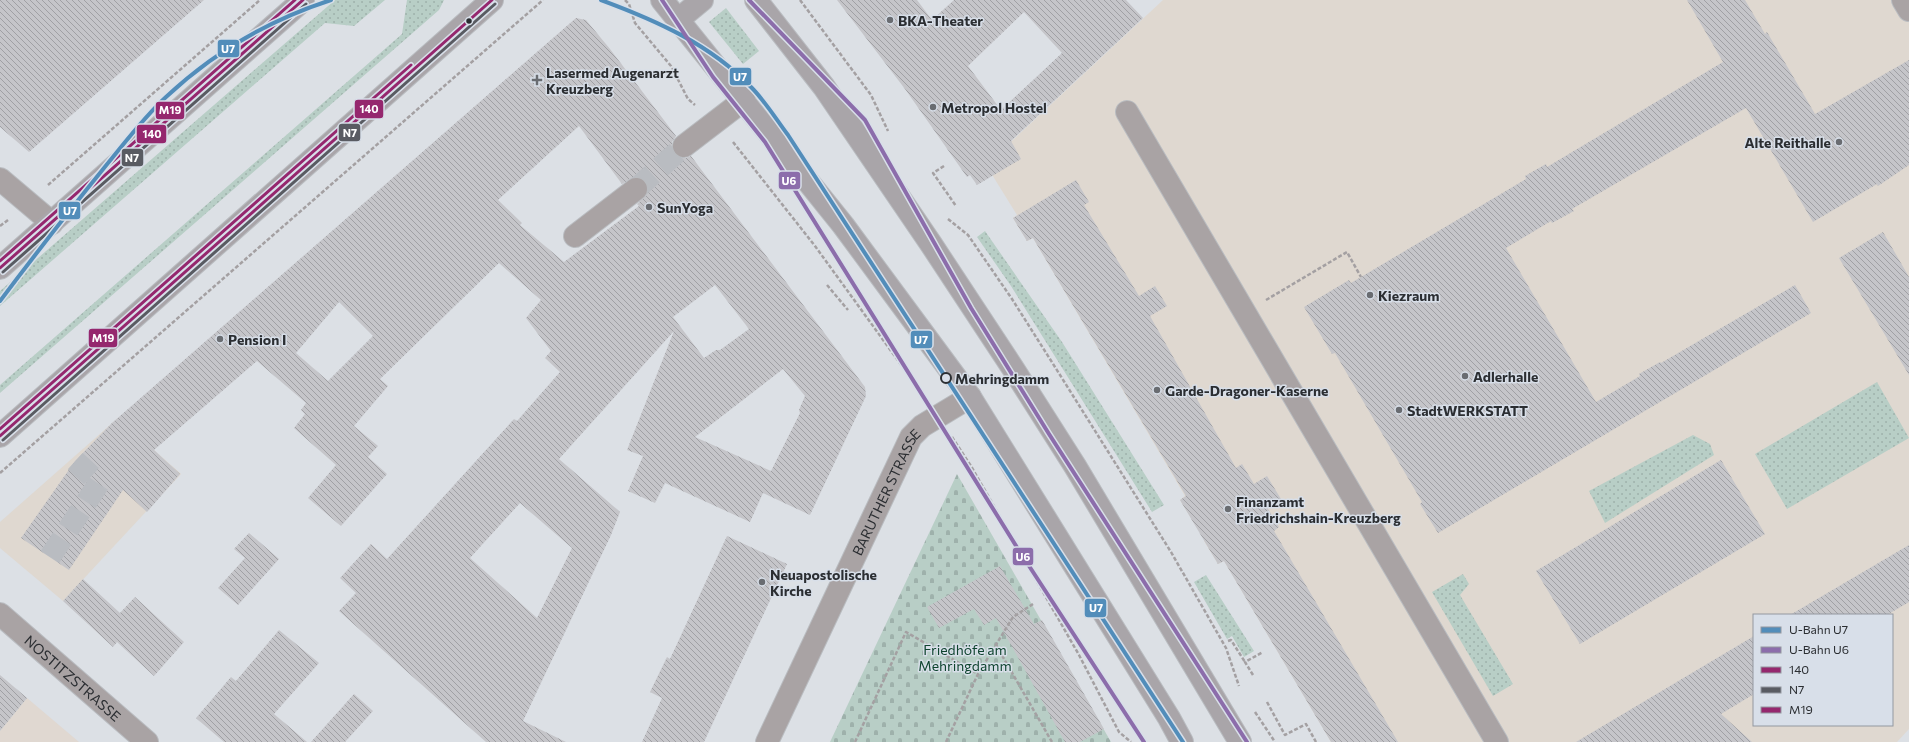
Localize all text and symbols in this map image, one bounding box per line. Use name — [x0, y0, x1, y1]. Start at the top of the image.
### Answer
place label: BKA-Theater — [898, 12, 983, 29]
marker: BKA-Theater — [885, 15, 895, 25]
unlabelled marker — [464, 16, 474, 26]
line badge: U7 — [217, 39, 240, 58]
text: U7 — [221, 42, 235, 55]
place label: Lasermed Augenarzt Kreuzberg — [546, 64, 679, 97]
line badge: U7 — [729, 67, 752, 86]
text: U7 — [733, 70, 747, 83]
marker: Lasermed Augenarzt Kreuzberg — [531, 74, 543, 86]
line badge: 140 — [354, 99, 384, 119]
place label: Metropol Hostel — [941, 99, 1047, 116]
line badge: M19 — [155, 101, 185, 120]
text: 140 — [359, 102, 379, 115]
marker: Metropol Hostel — [928, 102, 938, 112]
text: M19 — [159, 103, 181, 116]
line badge: N7 — [338, 123, 361, 142]
line badge: 140 — [136, 124, 167, 144]
text: N7 — [343, 126, 357, 139]
text: 140 — [142, 127, 162, 140]
place label: Alte Reithalle — [1744, 134, 1831, 151]
marker: Alte Reithalle — [1834, 137, 1844, 147]
line badge: N7 — [121, 148, 144, 167]
text: N7 — [125, 151, 139, 164]
line badge: U6 — [778, 171, 801, 190]
text: U6 — [782, 174, 797, 187]
place label: SunYoga — [657, 199, 713, 216]
line badge: U7 — [58, 201, 81, 220]
marker: SunYoga — [644, 202, 654, 212]
text: U7 — [63, 204, 77, 217]
place label: Kiezraum — [1378, 287, 1439, 304]
marker: Kiezraum — [1365, 290, 1375, 300]
line badge: M19 — [88, 328, 118, 348]
line badge: U7 — [910, 330, 933, 349]
text: M19 — [92, 331, 114, 344]
place label: Pension I — [228, 331, 286, 348]
text: U7 — [914, 333, 928, 346]
marker: Pension I — [215, 334, 225, 344]
place label: Adlerhalle — [1473, 368, 1538, 385]
place label: Mehringdamm — [955, 370, 1049, 387]
marker: Adlerhalle — [1460, 371, 1470, 381]
marker: Mehringdamm — [940, 372, 952, 384]
place label: Garde-Dragoner-Kaserne — [1165, 382, 1328, 399]
marker: Garde-Dragoner-Kaserne — [1152, 385, 1162, 395]
place label: StadtWERKSTATT — [1407, 402, 1528, 419]
marker: StadtWERKSTATT — [1394, 405, 1404, 415]
street label: BARUTHER STRASSE — [848, 425, 923, 558]
place label: Finanzamt Friedrichshain-Kreuzberg — [1236, 493, 1401, 526]
marker: Finanzamt Friedrichshain-Kreuzberg — [1223, 504, 1233, 514]
line badge: U6 — [1012, 547, 1034, 566]
text: U6 — [1016, 550, 1031, 563]
place label: Neuapostolische Kirche — [770, 566, 877, 599]
marker: Neuapostolische Kirche — [757, 577, 767, 587]
line badge: U7 — [1084, 598, 1107, 618]
text: U7 — [1089, 601, 1103, 614]
legend — [1753, 614, 1893, 726]
text: U-Bahn U7 — [1789, 622, 1848, 636]
street label: NOSTITZSTRASSE — [21, 631, 125, 724]
park label: Friedhöfe am Mehringdamm — [918, 641, 1012, 674]
text: U-Bahn U6 — [1789, 642, 1849, 656]
text: 140 — [1789, 662, 1809, 676]
text: N7 — [1789, 682, 1804, 696]
text: M19 — [1789, 702, 1813, 716]

